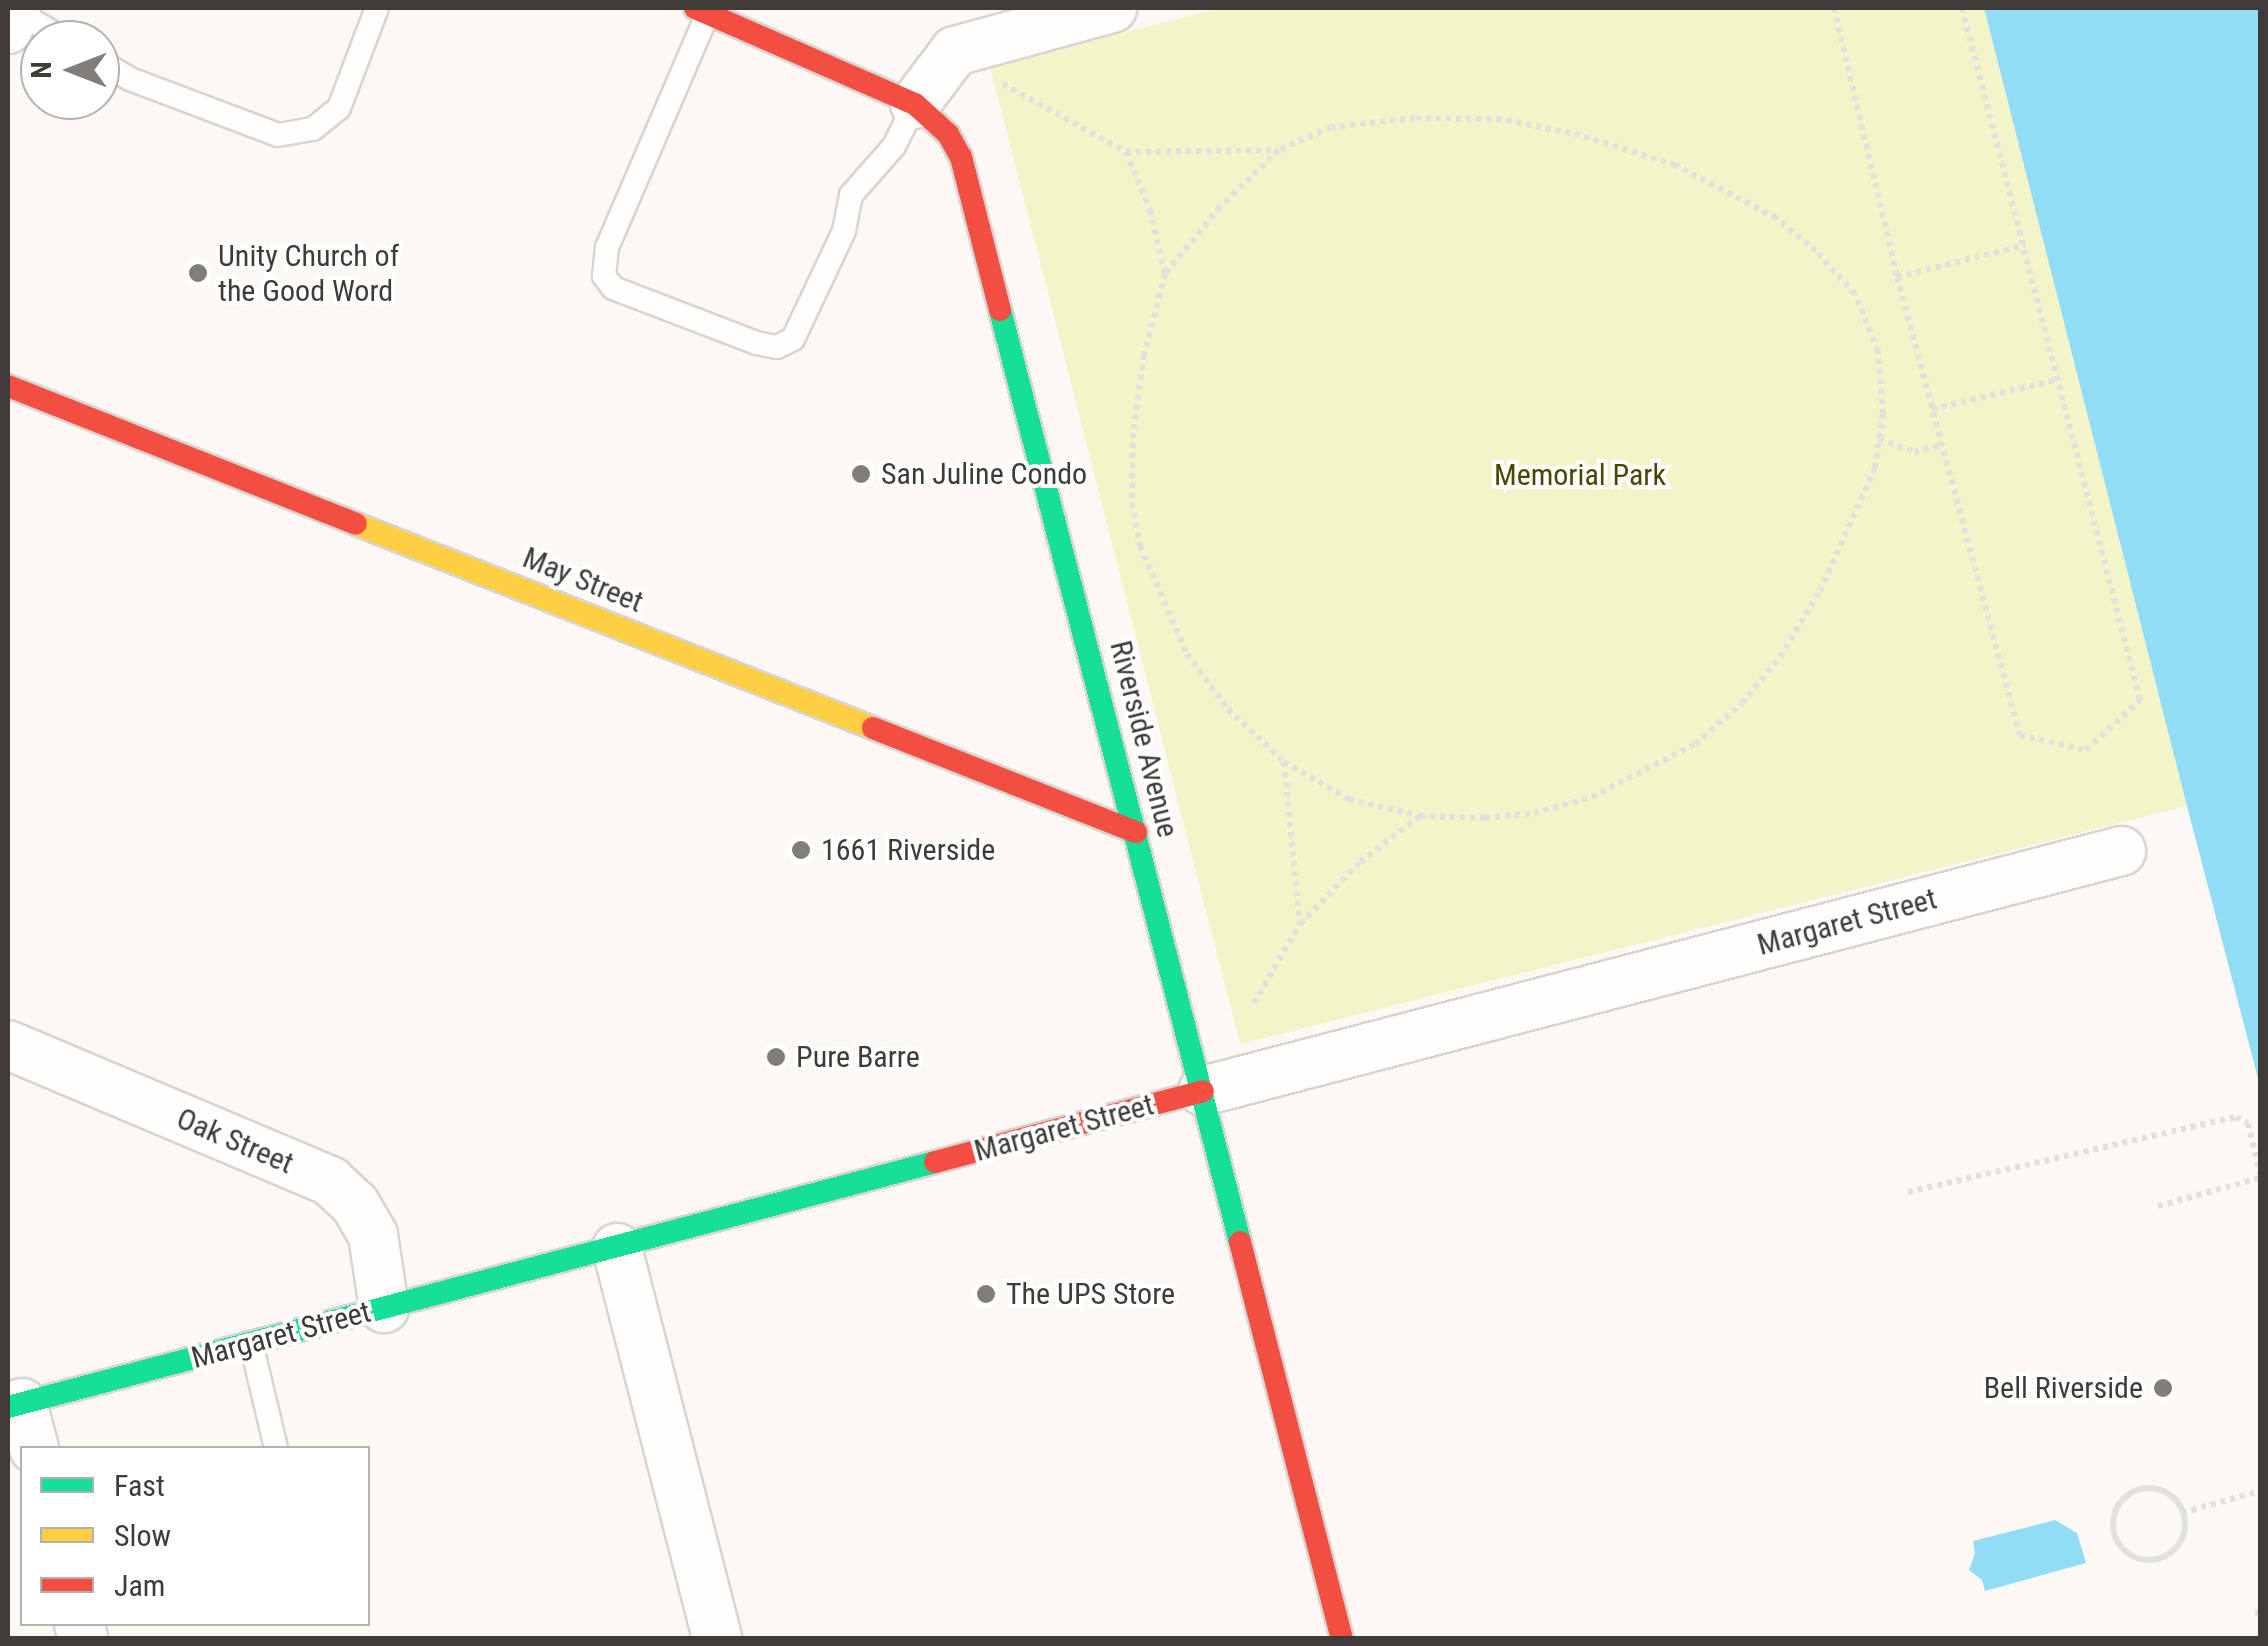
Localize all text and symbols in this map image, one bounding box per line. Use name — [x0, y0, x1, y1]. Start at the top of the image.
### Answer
north arrow — [20, 20, 120, 120]
text: N — [25, 61, 58, 79]
place label: Unity Church of the Good Word — [218, 238, 399, 308]
marker: Unity Church of the Good Word — [187, 262, 209, 284]
place label: San Juline Condo — [881, 456, 1087, 492]
park label: Memorial Park — [1494, 457, 1666, 493]
marker: San Juline Condo — [850, 463, 872, 485]
street label: May Street — [518, 540, 648, 620]
street label: Riverside Avenue — [1102, 637, 1186, 841]
place label: 1661 Riverside — [821, 832, 995, 868]
marker: 1661 Riverside — [790, 839, 812, 861]
street label: Margaret Street — [1753, 881, 1941, 963]
place label: Pure Barre — [796, 1039, 920, 1075]
marker: Pure Barre — [765, 1046, 787, 1068]
street label: Margaret Street — [970, 1087, 1158, 1169]
street label: Oak Street — [171, 1100, 299, 1182]
place label: The UPS Store — [1006, 1276, 1175, 1312]
marker: The UPS Store — [975, 1283, 997, 1305]
street label: Margaret Street — [187, 1294, 375, 1376]
place label: Bell Riverside — [1984, 1370, 2143, 1406]
marker: Bell Riverside — [2152, 1377, 2174, 1399]
legend — [20, 1446, 370, 1626]
text: Fast — [114, 1468, 165, 1503]
text: Slow — [114, 1518, 171, 1553]
text: Jam — [114, 1568, 165, 1603]

